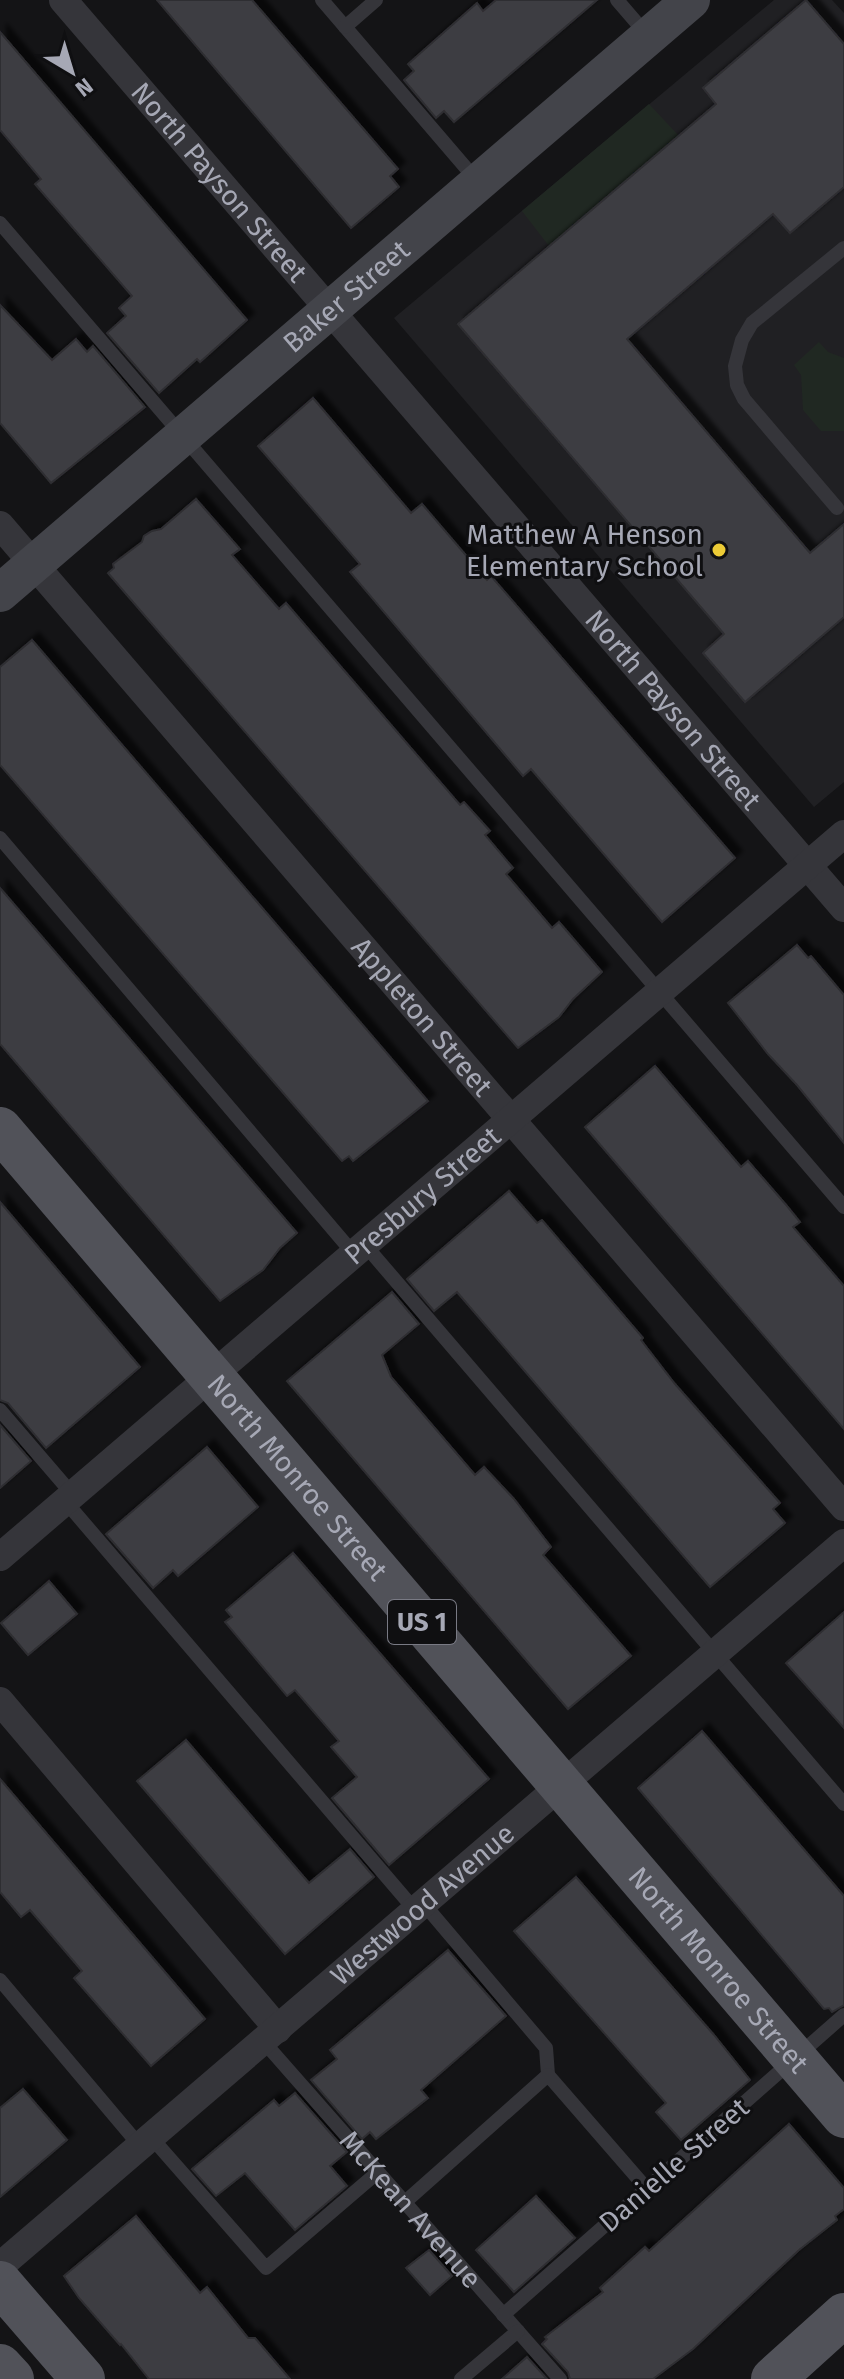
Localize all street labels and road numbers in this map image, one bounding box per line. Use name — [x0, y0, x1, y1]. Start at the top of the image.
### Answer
street label: North Payson Street — [125, 75, 315, 289]
street label: Baker Street — [276, 232, 417, 359]
street label: North Payson Street — [578, 603, 769, 817]
street label: Appleton Street — [345, 930, 500, 1103]
street label: Presbury Street — [337, 1119, 508, 1271]
street label: North Monroe Street — [201, 1368, 395, 1587]
road number: US 1 — [388, 1600, 456, 1644]
street label: Westwood Avenue — [324, 1817, 521, 1992]
street label: North Monroe Street — [622, 1860, 816, 2080]
street label: Danielle Street — [592, 2090, 756, 2239]
street label: McKean Avenue — [333, 2124, 489, 2295]

